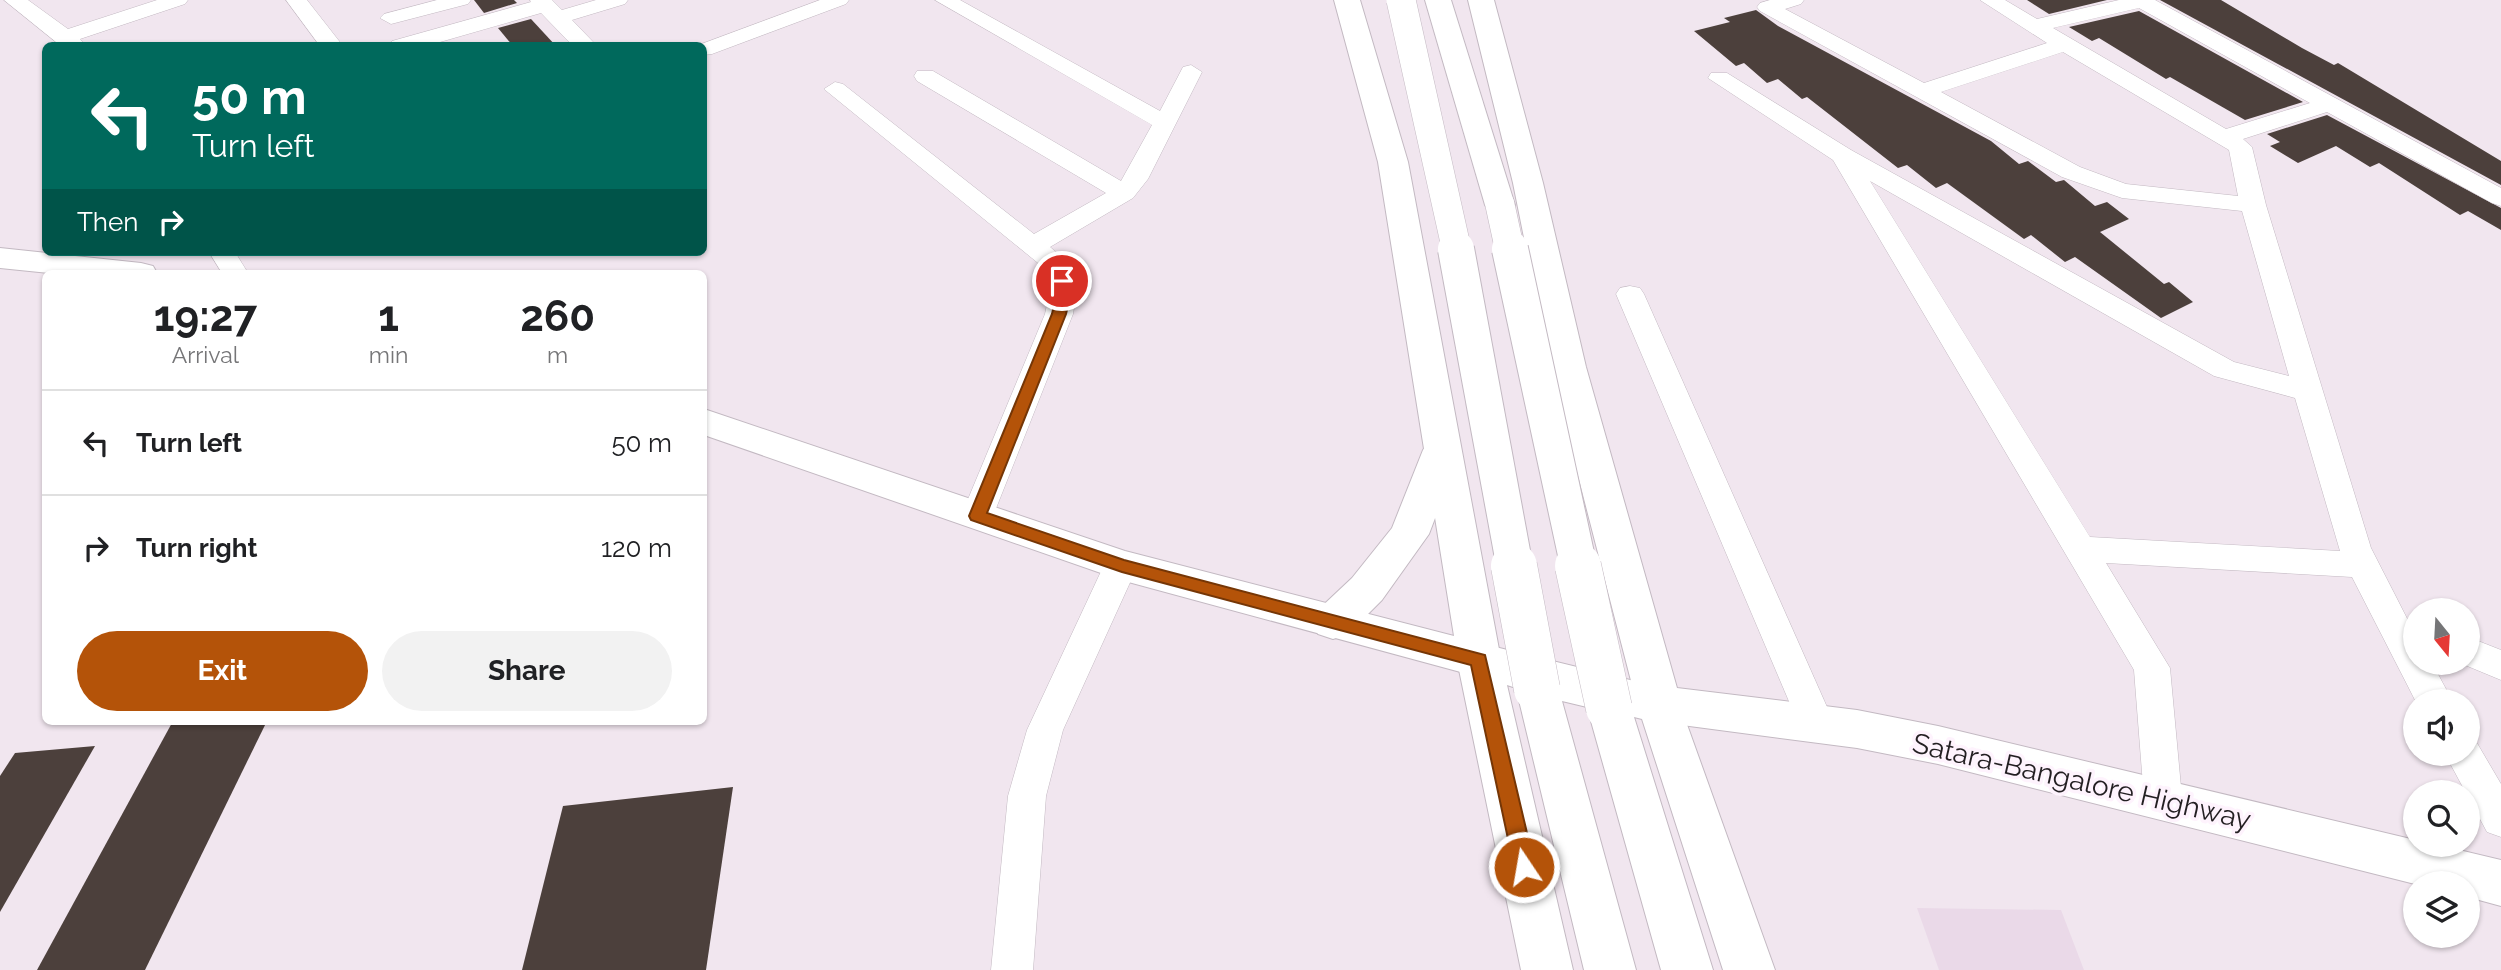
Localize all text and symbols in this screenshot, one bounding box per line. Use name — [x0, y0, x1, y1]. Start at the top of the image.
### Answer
text: 50 m — [192, 68, 307, 125]
icon: left — [77, 70, 168, 161]
text: Turn left — [192, 127, 314, 164]
icon: right — [152, 203, 190, 241]
text: Then — [77, 207, 138, 237]
pin — [1032, 251, 1092, 311]
icon: arrive — [1043, 262, 1081, 300]
text: 19:27 — [154, 292, 257, 341]
text: 1 — [378, 292, 399, 341]
text: 260 — [520, 292, 595, 341]
text: Arrival — [172, 341, 239, 368]
text: min — [369, 341, 408, 368]
text: m — [547, 341, 568, 368]
icon: left — [77, 424, 115, 462]
text: Turn left — [136, 428, 242, 458]
text: 50 m — [611, 428, 672, 458]
icon: right — [77, 529, 115, 567]
text: Turn right — [136, 533, 257, 563]
text: 120 m — [601, 533, 672, 563]
north arrow — [2403, 598, 2480, 676]
map controls — [2403, 598, 2480, 948]
button: Exit — [77, 631, 368, 711]
button: Share — [382, 631, 672, 711]
button: sound — [2403, 689, 2480, 766]
street label: Satara-Bangalore Highway — [1910, 726, 2254, 836]
button: search — [2403, 780, 2480, 857]
position arrow — [1487, 830, 1561, 904]
button: layers — [2403, 871, 2480, 948]

